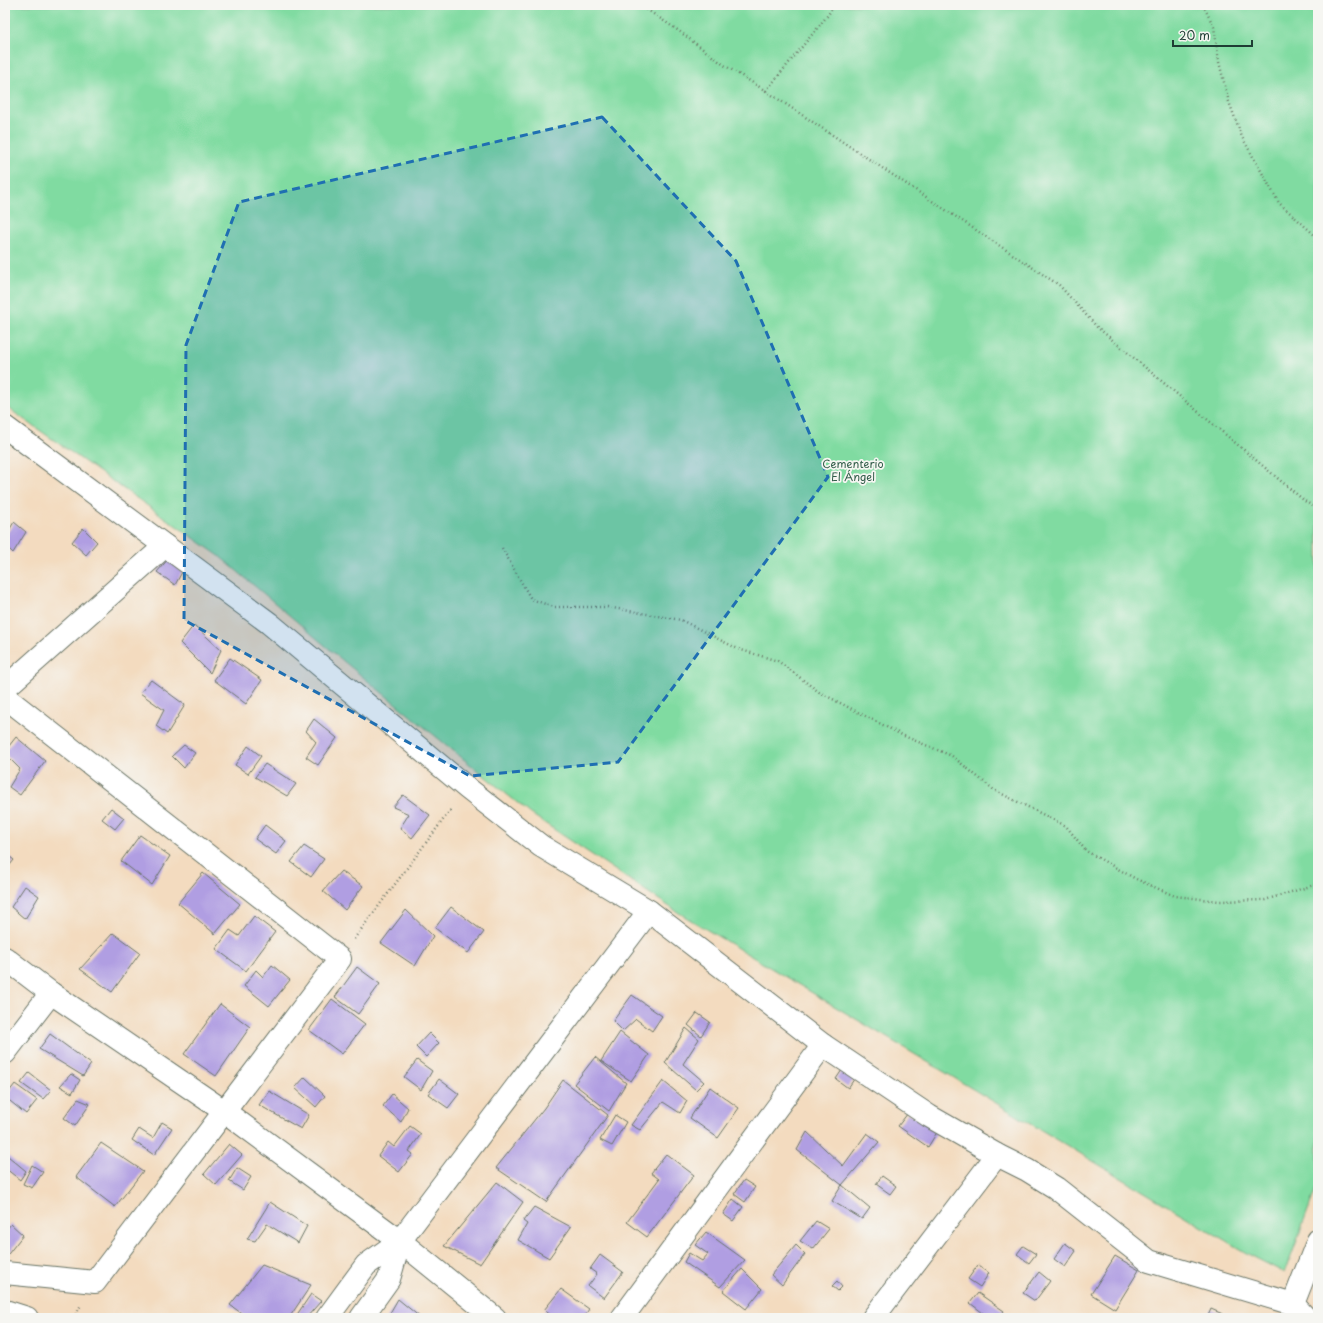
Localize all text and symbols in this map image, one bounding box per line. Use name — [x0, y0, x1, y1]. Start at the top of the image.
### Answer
scale bar — [1173, 22, 1252, 48]
text: 20 m — [1179, 26, 1210, 44]
park label: Cementerio El Ángel — [822, 455, 884, 485]

